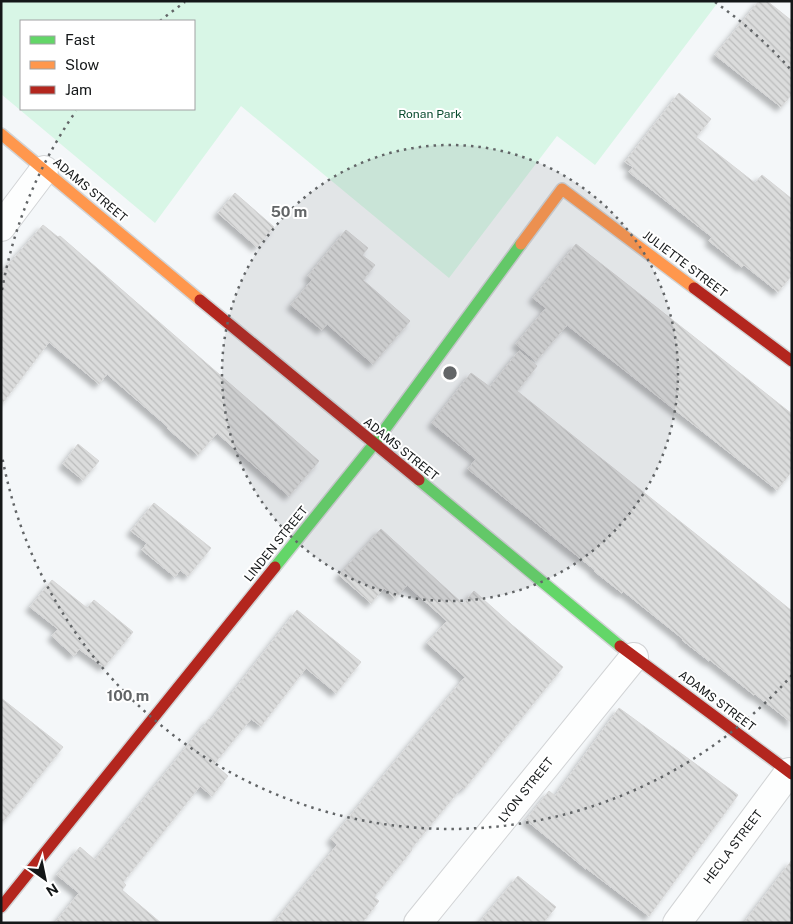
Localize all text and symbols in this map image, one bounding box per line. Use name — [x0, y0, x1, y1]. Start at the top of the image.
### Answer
legend — [20, 20, 195, 110]
text: Fast — [65, 31, 95, 48]
text: Slow — [65, 56, 100, 73]
text: Jam — [65, 81, 92, 98]
park label: Ronan Park — [398, 107, 462, 121]
street label: ADAMS STREET — [50, 155, 130, 225]
text: 50 m — [271, 203, 307, 220]
street label: JULIETTE STREET — [640, 228, 730, 300]
centre of rings — [441, 364, 459, 382]
street label: ADAMS STREET — [361, 415, 441, 483]
street label: LINDEN STREET — [241, 504, 311, 584]
street label: ADAMS STREET — [676, 668, 758, 734]
text: 100 m — [107, 687, 149, 704]
street label: LYON STREET — [496, 755, 556, 825]
street label: HECLA STREET — [701, 807, 765, 887]
north arrow — [20, 854, 70, 904]
text: N — [43, 880, 61, 900]

